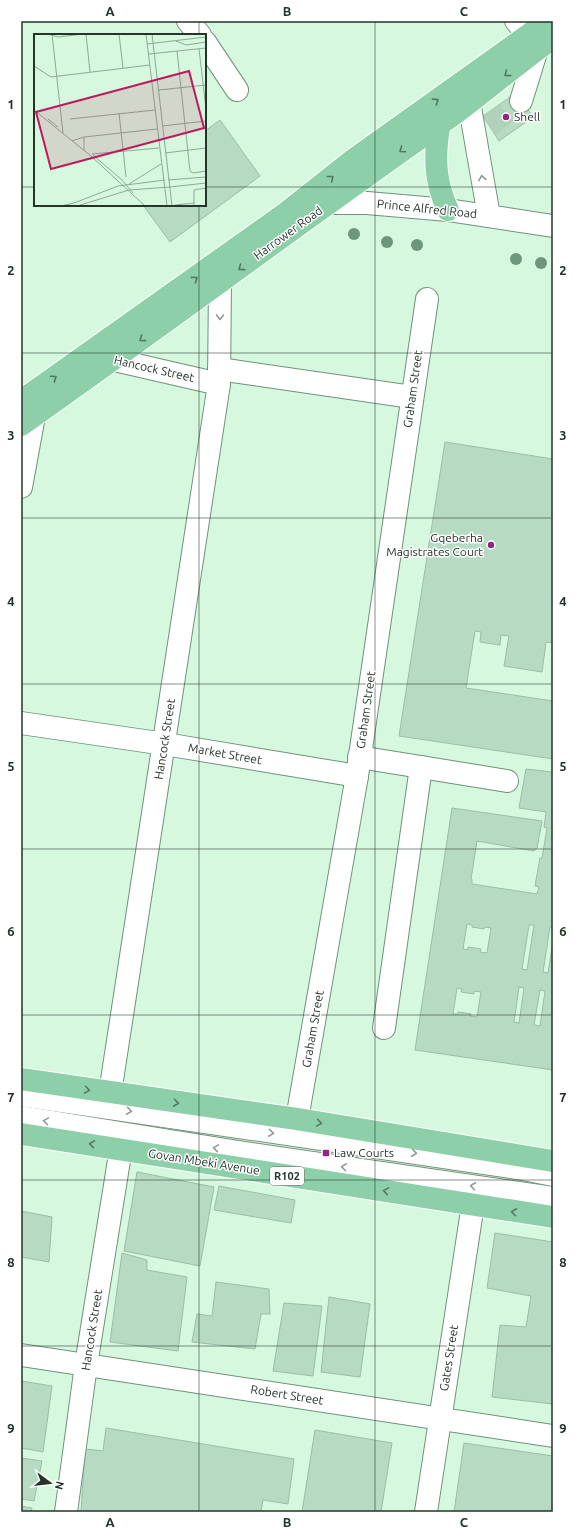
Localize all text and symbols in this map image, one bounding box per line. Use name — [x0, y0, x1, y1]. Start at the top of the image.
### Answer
text: A — [105, 4, 115, 18]
text: B — [283, 4, 292, 18]
text: C — [460, 4, 469, 18]
inset map — [34, 34, 206, 206]
one-way arrow — [504, 69, 511, 77]
text: 1 — [7, 97, 15, 111]
text: 1 — [559, 97, 567, 111]
one-way arrow — [432, 98, 439, 106]
place label: Shell — [514, 110, 540, 123]
marker: Shell — [501, 112, 511, 122]
one-way arrow — [399, 145, 406, 152]
one-way arrow — [327, 175, 334, 182]
one-way arrow — [478, 175, 487, 181]
street label: Prince Alfred Road — [376, 197, 478, 220]
street label: Harrower Road — [251, 203, 325, 262]
text: 2 — [7, 263, 15, 277]
one-way arrow — [239, 263, 246, 270]
text: 2 — [559, 263, 567, 277]
one-way arrow — [190, 277, 197, 284]
one-way arrow — [216, 314, 224, 320]
one-way arrow — [139, 334, 146, 341]
street label: Graham Street — [401, 349, 424, 429]
street label: Hancock Street — [113, 353, 196, 384]
one-way arrow — [49, 376, 56, 383]
text: 3 — [7, 428, 15, 442]
text: 3 — [559, 428, 567, 442]
place label: Gqeberha Magistrates Court — [386, 531, 483, 558]
marker: Gqeberha Magistrates Court — [486, 540, 496, 550]
text: 4 — [7, 594, 15, 608]
text: 4 — [559, 594, 567, 608]
street label: Graham Street — [354, 670, 377, 750]
street label: Hancock Street — [152, 697, 177, 780]
street label: Market Street — [187, 741, 263, 766]
text: 5 — [7, 759, 15, 773]
text: 5 — [559, 759, 567, 773]
text: 6 — [7, 924, 15, 938]
text: 6 — [559, 924, 567, 938]
street label: Graham Street — [299, 989, 326, 1069]
one-way arrow — [84, 1085, 90, 1094]
text: 7 — [7, 1090, 15, 1104]
text: 7 — [559, 1090, 567, 1104]
one-way arrow — [173, 1098, 179, 1107]
one-way arrow — [126, 1106, 132, 1115]
one-way arrow — [43, 1117, 49, 1126]
one-way arrow — [316, 1118, 322, 1127]
one-way arrow — [268, 1128, 274, 1137]
one-way arrow — [89, 1140, 95, 1149]
one-way arrow — [213, 1144, 219, 1153]
street label: Govan Mbeki Avenue — [147, 1146, 261, 1177]
place label: Law Courts — [334, 1146, 394, 1159]
marker: Law Courts — [321, 1148, 331, 1158]
one-way arrow — [411, 1148, 417, 1157]
one-way arrow — [341, 1163, 347, 1172]
road number: R102 — [270, 1167, 304, 1185]
one-way arrow — [470, 1182, 476, 1191]
one-way arrow — [383, 1187, 389, 1196]
one-way arrow — [511, 1208, 517, 1217]
text: 8 — [7, 1255, 15, 1269]
text: 8 — [559, 1255, 567, 1269]
street label: Hancock Street — [79, 1288, 104, 1371]
street label: Gates Street — [437, 1324, 460, 1392]
street label: Robert Street — [250, 1382, 325, 1407]
text: 9 — [7, 1421, 15, 1435]
text: 9 — [559, 1421, 567, 1435]
north arrow — [30, 1463, 70, 1503]
text: N — [53, 1480, 67, 1491]
text: A — [105, 1515, 115, 1529]
text: B — [283, 1515, 292, 1529]
text: C — [460, 1515, 469, 1529]

